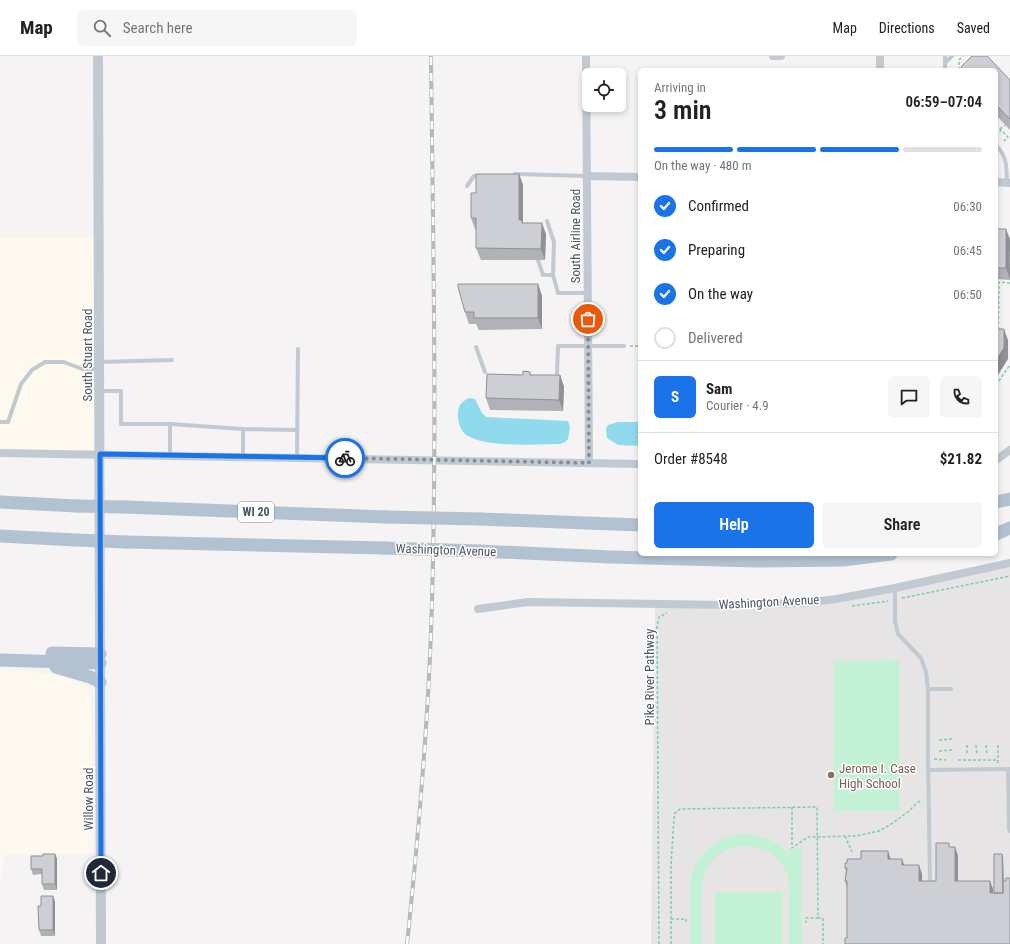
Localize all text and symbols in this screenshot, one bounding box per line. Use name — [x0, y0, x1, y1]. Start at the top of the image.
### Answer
search box — [77, 10, 357, 46]
text: Map — [20, 16, 53, 39]
icon: search — [91, 17, 113, 39]
text: Search here — [123, 19, 193, 37]
text: Map — [833, 20, 857, 36]
text: Directions — [879, 20, 935, 36]
text: Saved — [957, 20, 990, 36]
map controls — [582, 68, 626, 112]
button: locate — [582, 68, 626, 112]
text: Arriving in — [654, 80, 706, 95]
text: 06:59–07:04 — [905, 93, 982, 111]
text: 3 min — [654, 95, 712, 125]
text: On the way · 480 m — [654, 158, 751, 173]
street label: South Airline Road — [568, 189, 583, 283]
icon: check — [654, 195, 676, 217]
text: Confirmed — [688, 197, 749, 215]
text: 06:30 — [953, 199, 982, 214]
icon: check — [654, 239, 676, 261]
text: Preparing — [688, 241, 745, 259]
text: 06:45 — [953, 243, 982, 258]
icon: check — [654, 283, 676, 305]
text: On the way — [688, 285, 753, 303]
text: 06:50 — [953, 287, 982, 302]
pin — [571, 302, 605, 336]
icon: bag — [577, 308, 599, 330]
street label: South Stuart Road — [80, 309, 95, 401]
text: Delivered — [688, 329, 743, 347]
button: chat — [888, 376, 930, 418]
button: phone — [940, 376, 982, 418]
text: Sam — [706, 380, 732, 398]
text: S — [671, 388, 679, 406]
text: Courier · 4.9 — [706, 398, 769, 413]
courier — [325, 438, 365, 478]
icon: bike — [334, 447, 356, 469]
text: Order #8548 — [654, 450, 728, 468]
text: $21.82 — [940, 450, 982, 468]
road number: WI 20 — [238, 502, 274, 522]
button: Help — [654, 502, 814, 548]
button: Share — [822, 502, 982, 548]
street label: Washington Avenue — [395, 541, 497, 559]
street label: Washington Avenue — [718, 592, 820, 612]
street label: Pike River Pathway — [642, 628, 657, 725]
place label: Jerome I. Case High School — [839, 761, 916, 791]
street label: Willow Road — [81, 768, 96, 830]
marker: Jerome I. Case High School — [826, 770, 836, 780]
pin — [84, 856, 118, 890]
icon: home — [90, 862, 112, 884]

